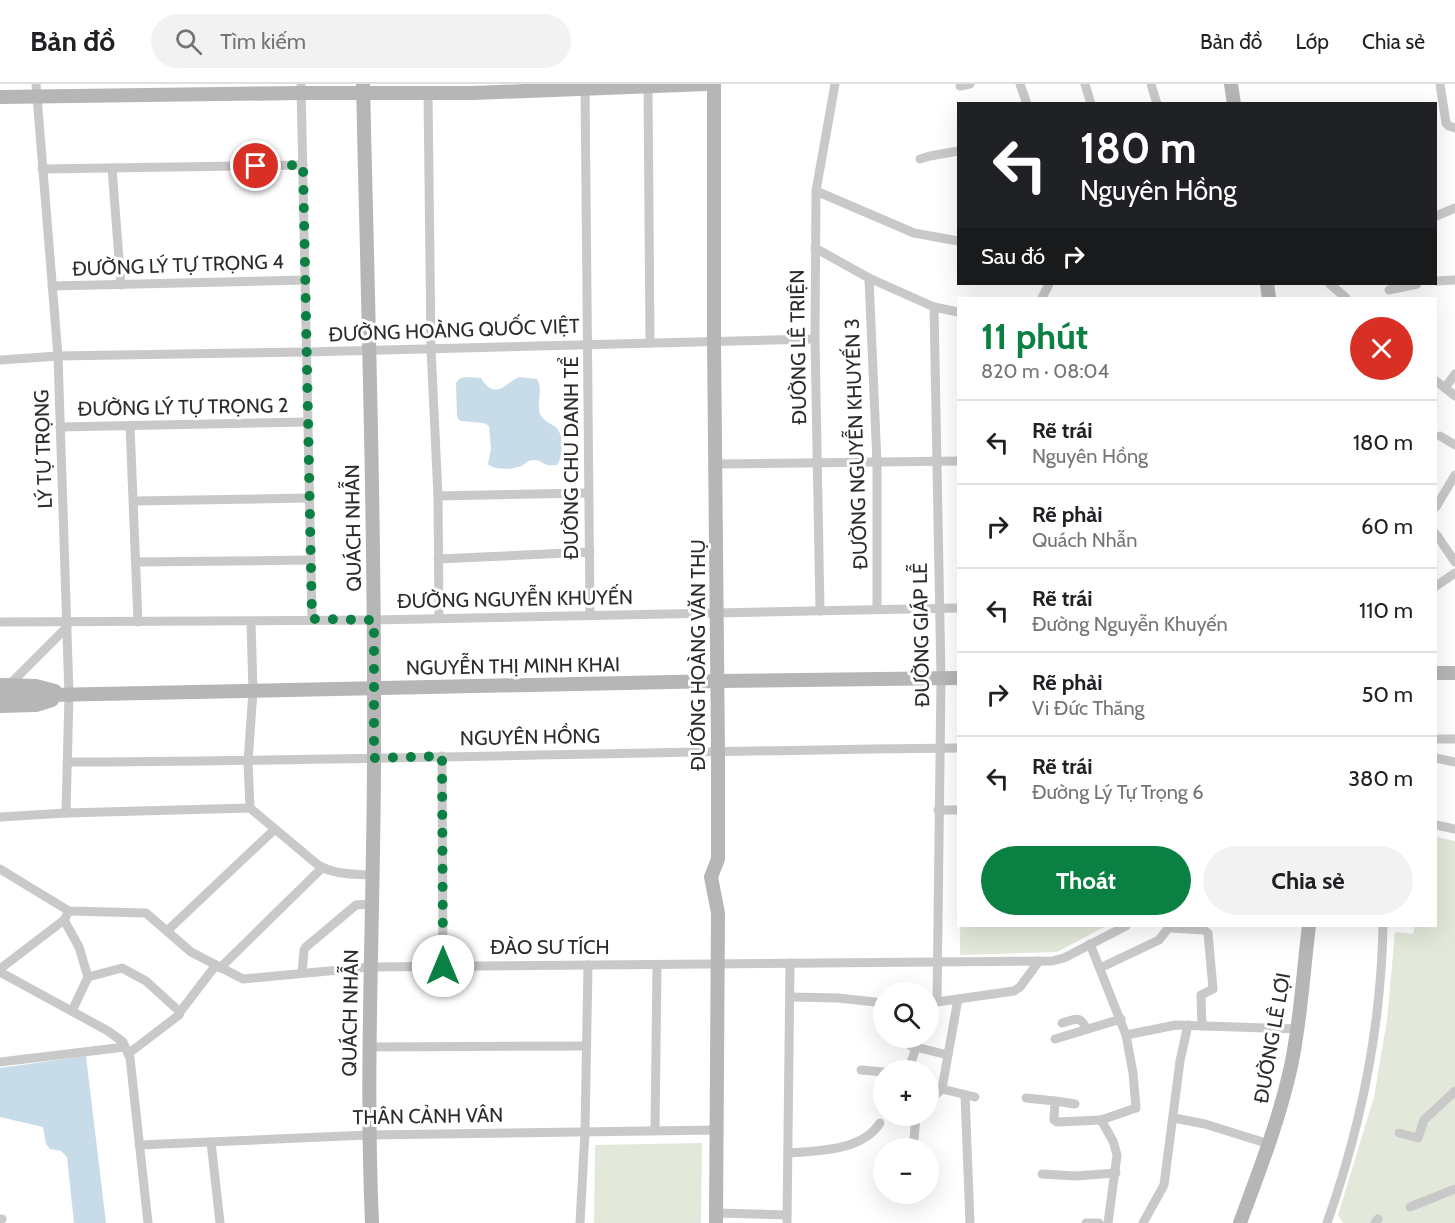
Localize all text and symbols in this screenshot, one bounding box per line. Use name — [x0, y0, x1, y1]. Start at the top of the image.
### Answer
search box — [151, 14, 571, 68]
text: Bản đồ — [30, 24, 115, 58]
icon: search — [172, 25, 205, 58]
text: Tìm kiếm — [220, 28, 306, 55]
text: Bản đồ — [1200, 29, 1262, 54]
text: Lớp — [1295, 29, 1329, 54]
text: Chia sẻ — [1362, 29, 1425, 54]
text: 180 m — [1080, 122, 1196, 174]
icon: left — [981, 126, 1059, 204]
pin — [230, 140, 281, 191]
icon: arrive — [239, 149, 272, 182]
text: Nguyên Hồng — [1080, 174, 1237, 207]
icon: right — [1057, 240, 1090, 273]
text: Sau đó — [981, 243, 1045, 270]
street label: ĐƯỜNG LÝ TỰ TRỌNG 4 — [72, 249, 285, 281]
street label: ĐƯỜNG LÊ TRIỆN — [785, 269, 811, 425]
street label: ĐƯỜNG HOÀNG QUỐC VIỆT — [328, 312, 580, 346]
text: 11 phút — [981, 314, 1088, 358]
button: close — [1350, 317, 1413, 380]
street label: ĐƯỜNG NGUYỄN KHUYẾN 3 — [837, 318, 872, 570]
street label: ĐƯỜNG CHU DANH TỂ — [557, 357, 583, 559]
text: 820 m · 08:04 — [981, 359, 1109, 383]
street label: LÝ TỰ TRỌNG — [29, 389, 57, 509]
street label: ĐƯỜNG LÝ TỰ TRỌNG 2 — [77, 393, 289, 421]
text: Rẽ trái — [1032, 417, 1093, 444]
icon: left — [981, 426, 1014, 459]
text: 180 m — [1353, 429, 1413, 456]
text: Nguyên Hồng — [1032, 444, 1148, 468]
street label: QUÁCH NHẪN — [337, 464, 366, 592]
text: Rẽ phải — [1032, 501, 1103, 528]
icon: right — [981, 510, 1014, 543]
text: 60 m — [1361, 513, 1413, 540]
text: Quách Nhẫn — [1032, 528, 1137, 552]
street label: ĐƯỜNG HOÀNG VĂN THỤ — [686, 539, 710, 771]
street label: ĐƯỜNG GIÁP LỄ — [905, 563, 934, 707]
street label: ĐƯỜNG NGUYỄN KHUYẾN — [397, 582, 633, 613]
text: Rẽ trái — [1032, 585, 1093, 612]
icon: left — [981, 594, 1014, 627]
text: 110 m — [1359, 597, 1413, 624]
text: Đường Nguyễn Khuyến — [1032, 612, 1228, 636]
street label: NGUYỄN THỊ MINH KHAI — [406, 649, 620, 680]
text: Rẽ phải — [1032, 669, 1103, 696]
icon: right — [981, 678, 1014, 711]
text: 50 m — [1361, 681, 1413, 708]
text: Vi Đức Thăng — [1032, 696, 1145, 720]
street label: NGUYÊN HỒNG — [460, 722, 600, 750]
text: Rẽ trái — [1032, 753, 1093, 780]
icon: left — [981, 762, 1014, 795]
text: 380 m — [1348, 765, 1413, 792]
text: Đường Lý Tự Trọng 6 — [1032, 780, 1204, 804]
button: Thoát — [981, 846, 1191, 915]
button: Chia sẻ — [1203, 846, 1413, 915]
position arrow — [411, 934, 475, 998]
street label: ĐÀO SƯ TÍCH — [490, 935, 610, 959]
street label: QUÁCH NHẪN — [334, 949, 363, 1077]
street label: ĐƯỜNG LÊ LỢI — [1249, 971, 1295, 1105]
map controls — [873, 982, 939, 1204]
button: search — [873, 982, 939, 1048]
button: + — [873, 1060, 939, 1126]
street label: THÂN CẢNH VÂN — [352, 1103, 504, 1129]
button: − — [873, 1138, 939, 1204]

